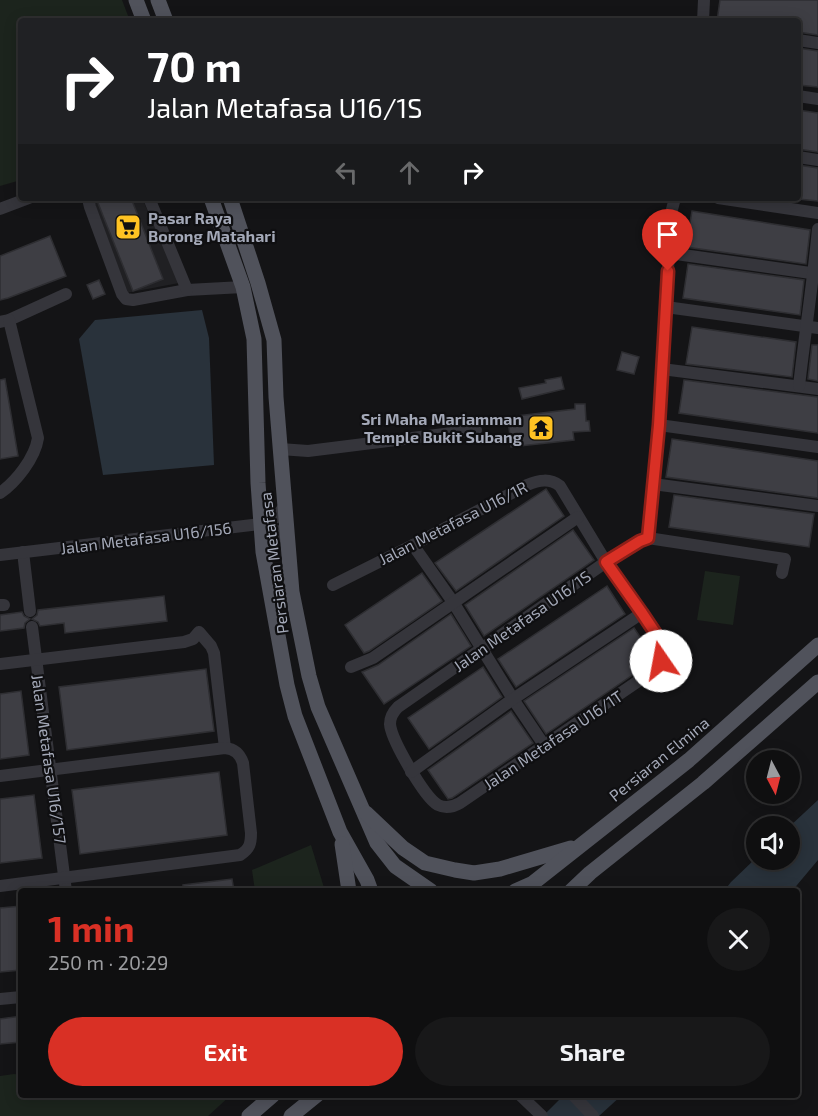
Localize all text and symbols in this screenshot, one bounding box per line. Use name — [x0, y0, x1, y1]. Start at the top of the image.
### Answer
text: 70 m — [147, 40, 242, 90]
icon: right — [48, 42, 126, 120]
text: Jalan Metafasa U16/1S — [147, 91, 423, 123]
icon: left — [330, 156, 363, 189]
icon: ahead — [393, 156, 426, 189]
icon: right — [456, 156, 489, 189]
place label: Pasar Raya Borong Matahari — [148, 208, 276, 245]
pin — [642, 209, 693, 271]
supermarket icon: Pasar Raya Borong Matahari — [113, 212, 143, 242]
icon: arrive — [651, 218, 684, 251]
place label: Sri Maha Mariamman Temple Bukit Subang — [361, 409, 523, 446]
temple icon: Sri Maha Mariamman Temple Bukit Subang — [526, 413, 556, 443]
street label: Jalan Metafasa U16/1R — [375, 477, 530, 568]
street label: Persiaran Metafasa — [255, 491, 292, 635]
street label: Jalan Metafasa U16/156 — [59, 518, 232, 557]
street label: Jalan Metafasa U16/1S — [449, 566, 594, 675]
position arrow — [629, 629, 693, 693]
street label: Jalan Metafasa U16/157 — [28, 673, 71, 845]
street label: Jalan Metafasa U16/1T — [480, 686, 626, 793]
street label: Persiaran Elmina — [605, 713, 712, 805]
north arrow — [746, 750, 800, 804]
map controls — [746, 750, 800, 870]
button: sound — [746, 816, 800, 870]
text: 1 min — [48, 906, 135, 949]
button: close — [707, 908, 770, 971]
text: 250 m · 20:29 — [48, 950, 168, 974]
button: Exit — [48, 1017, 403, 1086]
button: Share — [415, 1017, 770, 1086]

